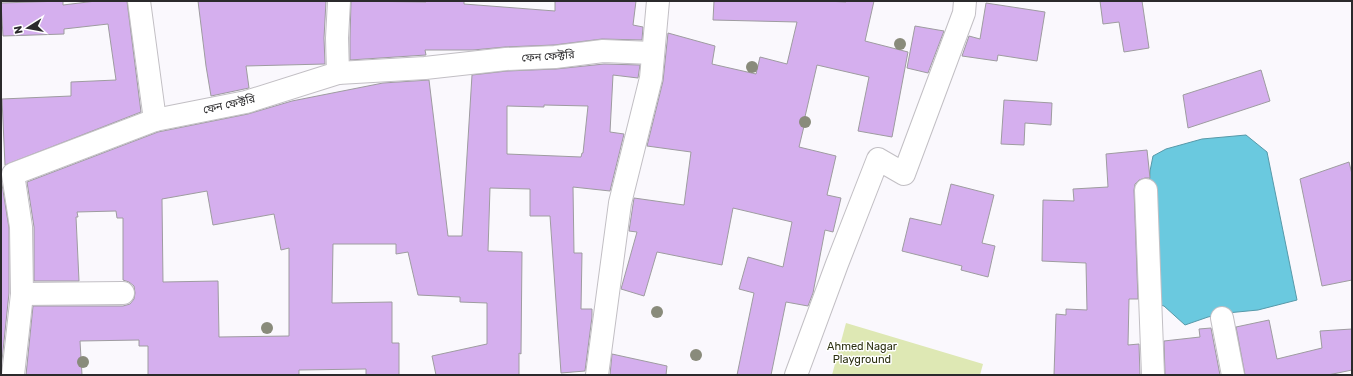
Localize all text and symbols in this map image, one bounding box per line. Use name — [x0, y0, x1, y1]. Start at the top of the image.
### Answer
north arrow — [8, 8, 48, 48]
text: N — [12, 25, 26, 35]
street label: ফেন ফেক্টরি — [521, 48, 575, 65]
street label: ফেন ফেক্টরি — [202, 92, 257, 117]
park label: Ahmed Nagar Playground — [827, 340, 898, 366]

